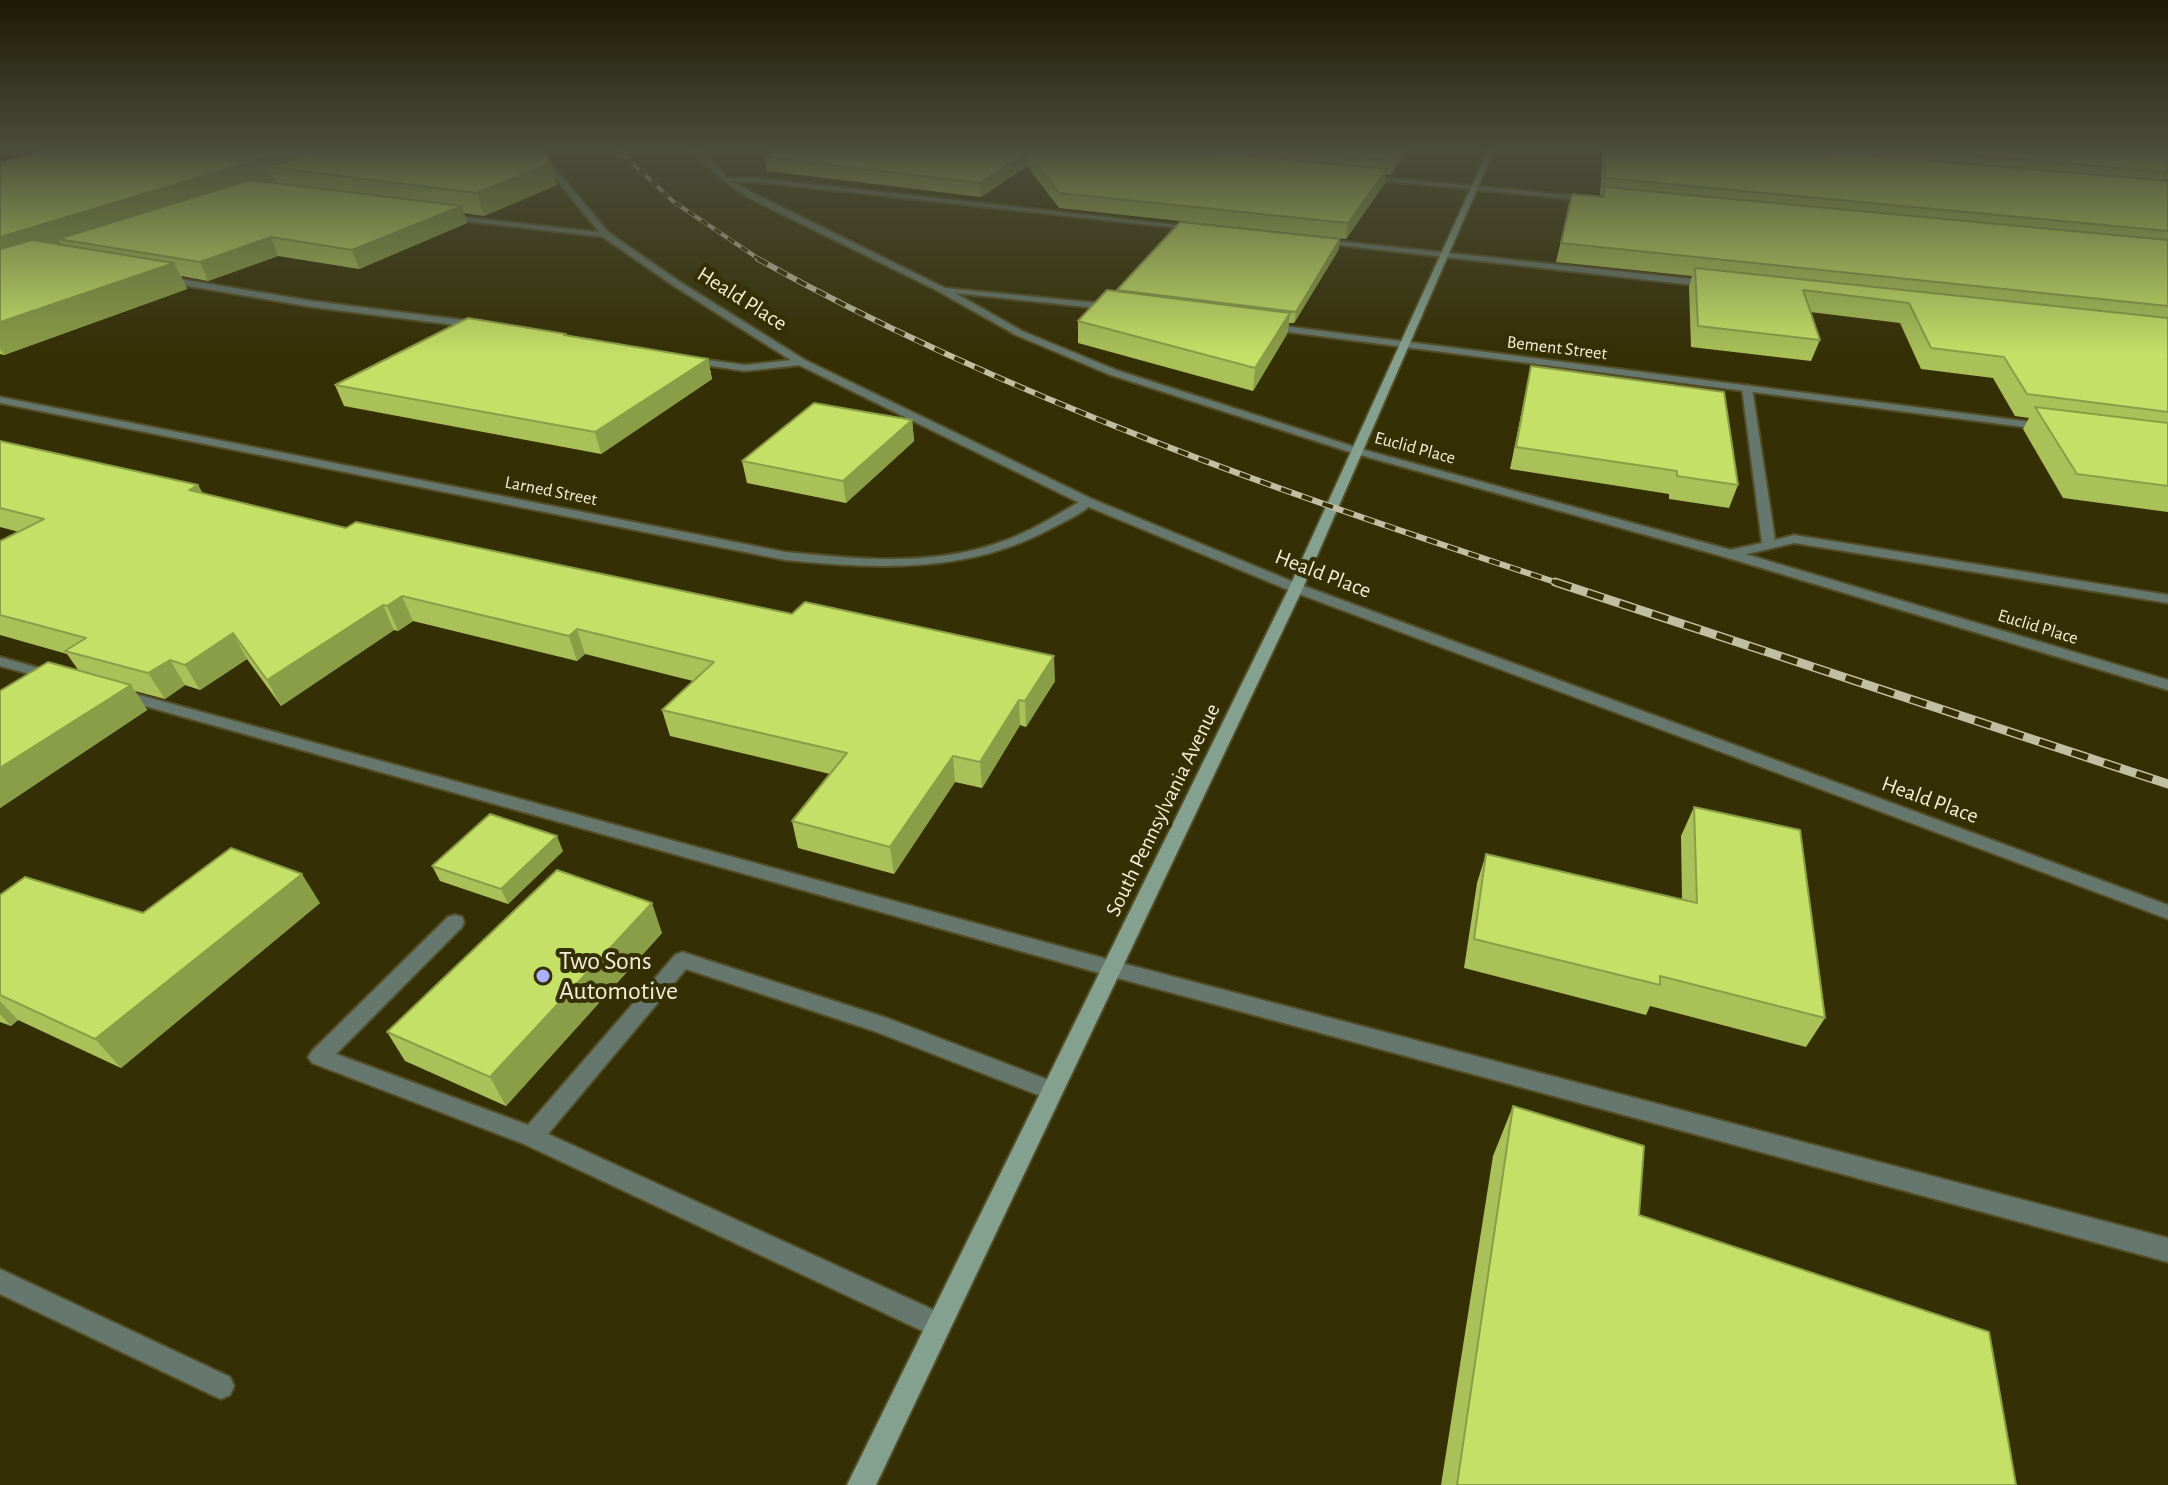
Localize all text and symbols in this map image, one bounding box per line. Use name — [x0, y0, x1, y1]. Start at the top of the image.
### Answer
street label: Heald Place — [692, 261, 792, 337]
street label: Bement Street — [1506, 331, 1608, 365]
street label: Euclid Place — [1372, 427, 1458, 469]
street label: Larned Street — [503, 471, 599, 511]
street label: Heald Place — [1271, 544, 1375, 604]
street label: Euclid Place — [1995, 605, 2081, 649]
street label: South Pennsylvania Avenue — [1100, 699, 1226, 921]
street label: Heald Place — [1878, 770, 1982, 830]
place label: Two Sons Automotive — [559, 945, 678, 1006]
marker: Two Sons Automotive — [534, 967, 552, 985]

